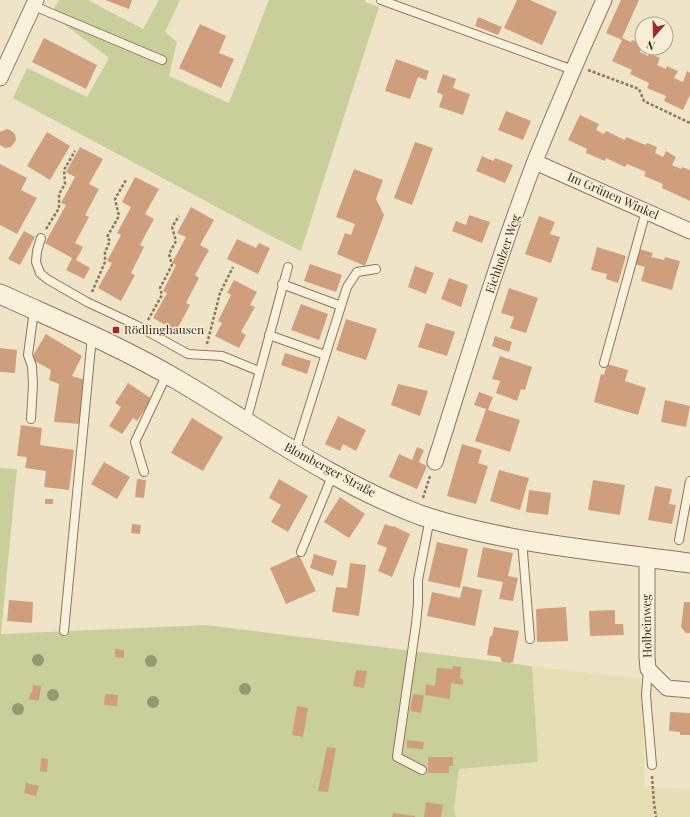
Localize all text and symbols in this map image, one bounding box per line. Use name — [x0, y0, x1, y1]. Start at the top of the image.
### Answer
north arrow — [634, 16, 674, 56]
text: N — [644, 37, 657, 54]
street label: Im Grünen Winkel — [565, 168, 662, 223]
street label: Eichholzer Weg — [481, 211, 523, 295]
place label: Rödlinghausen — [124, 321, 204, 337]
marker: Rödlinghausen — [111, 325, 121, 335]
street label: Blomberger Straße — [282, 438, 379, 500]
street label: Holbeinweg — [637, 593, 655, 658]

